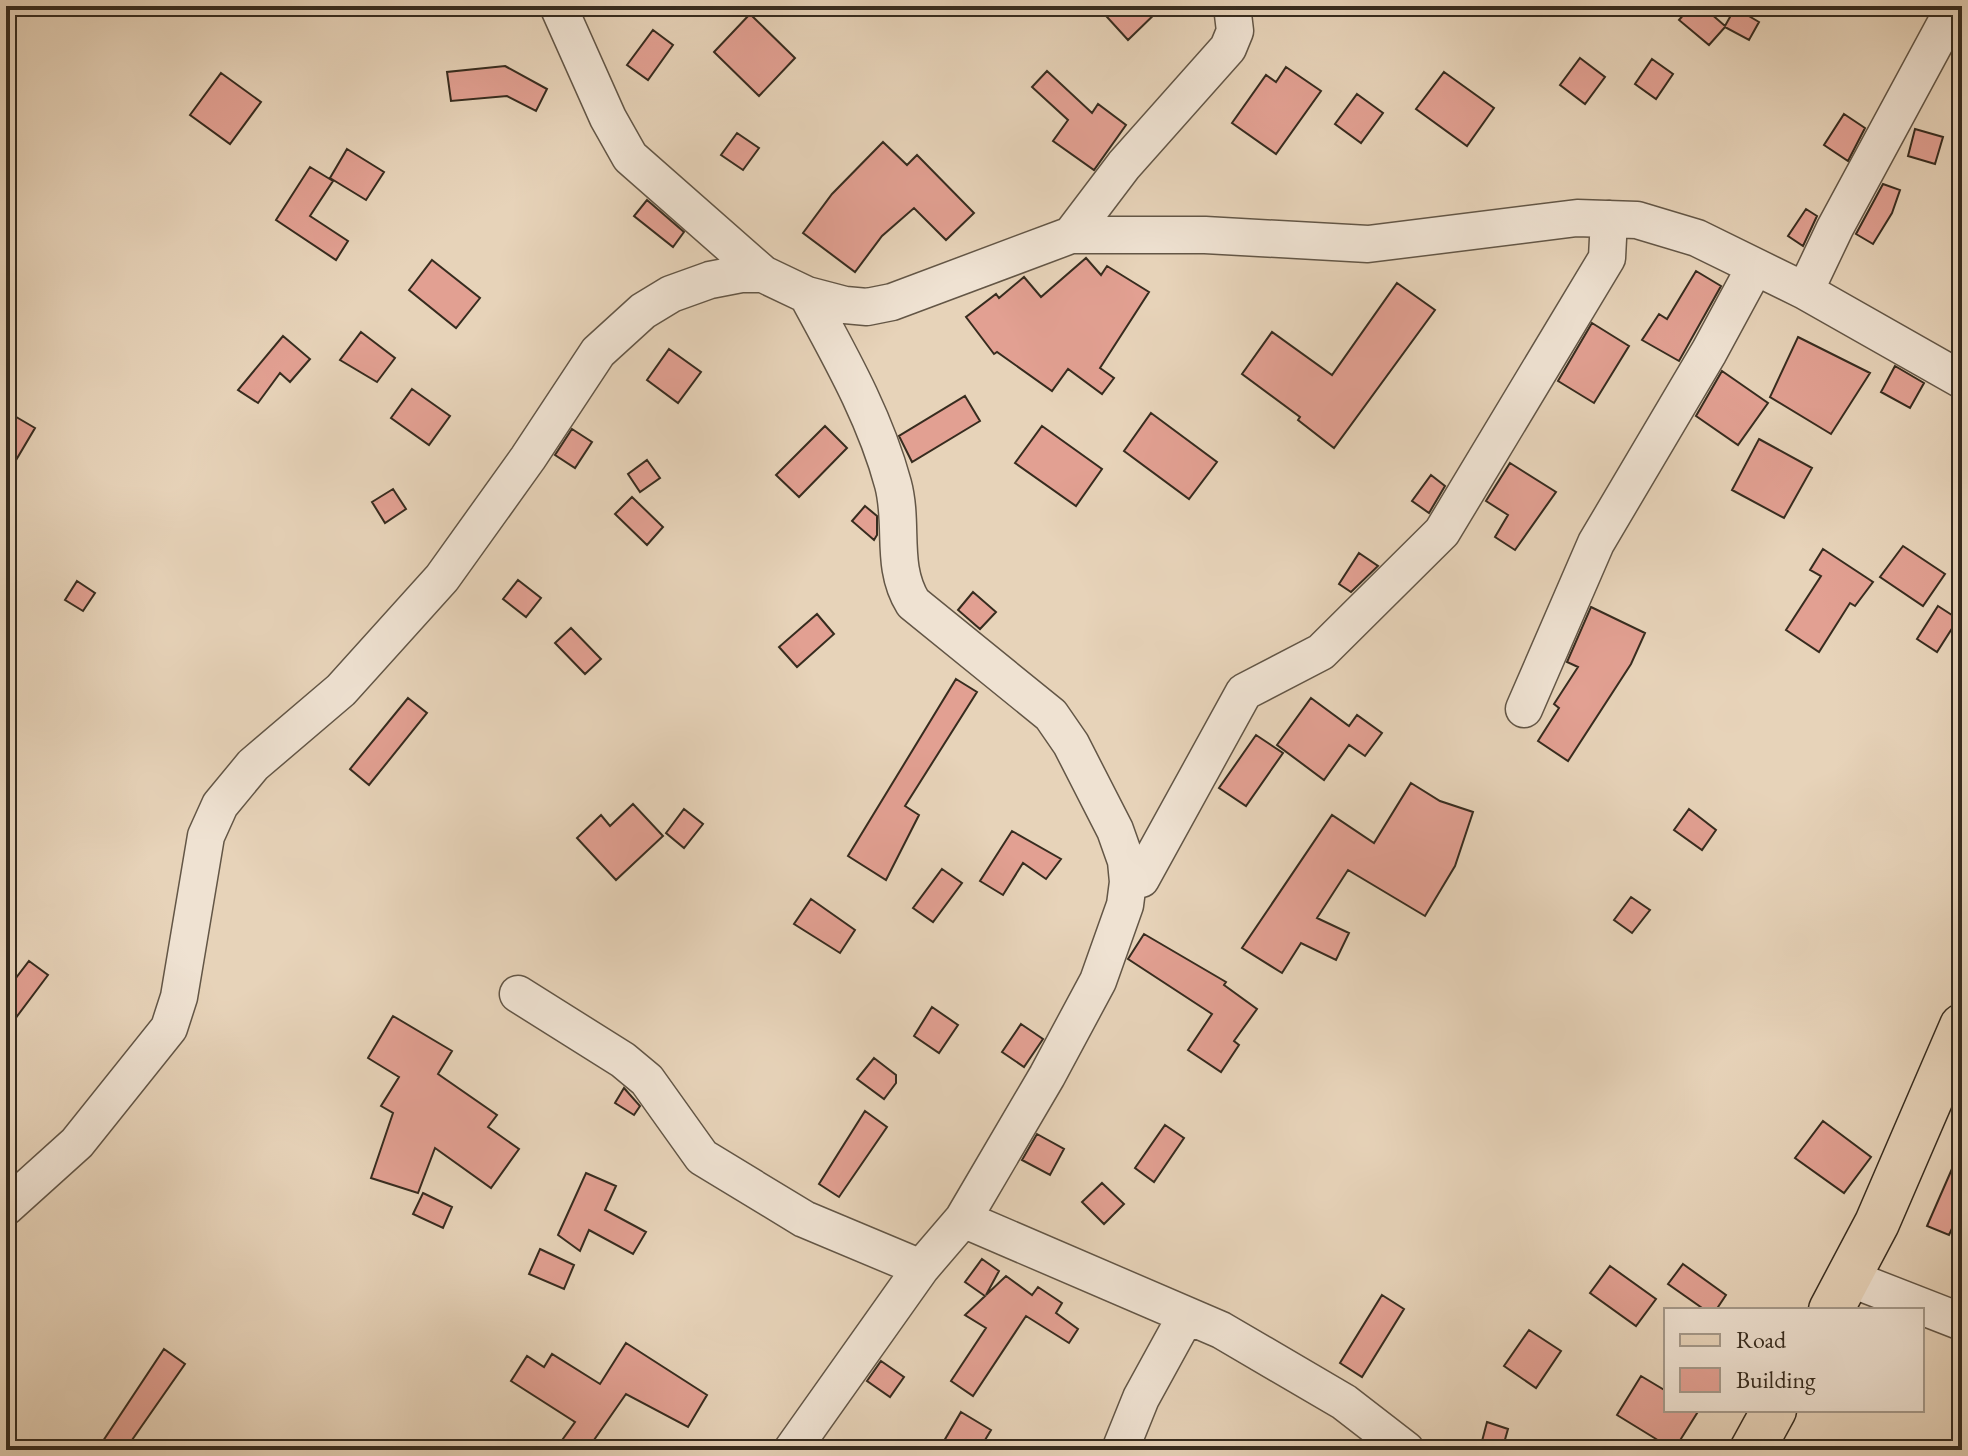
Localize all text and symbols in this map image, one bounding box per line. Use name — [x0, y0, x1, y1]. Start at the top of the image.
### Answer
legend — [1664, 1308, 1924, 1412]
text: Road — [1736, 1324, 1787, 1355]
text: Building — [1736, 1364, 1816, 1395]

